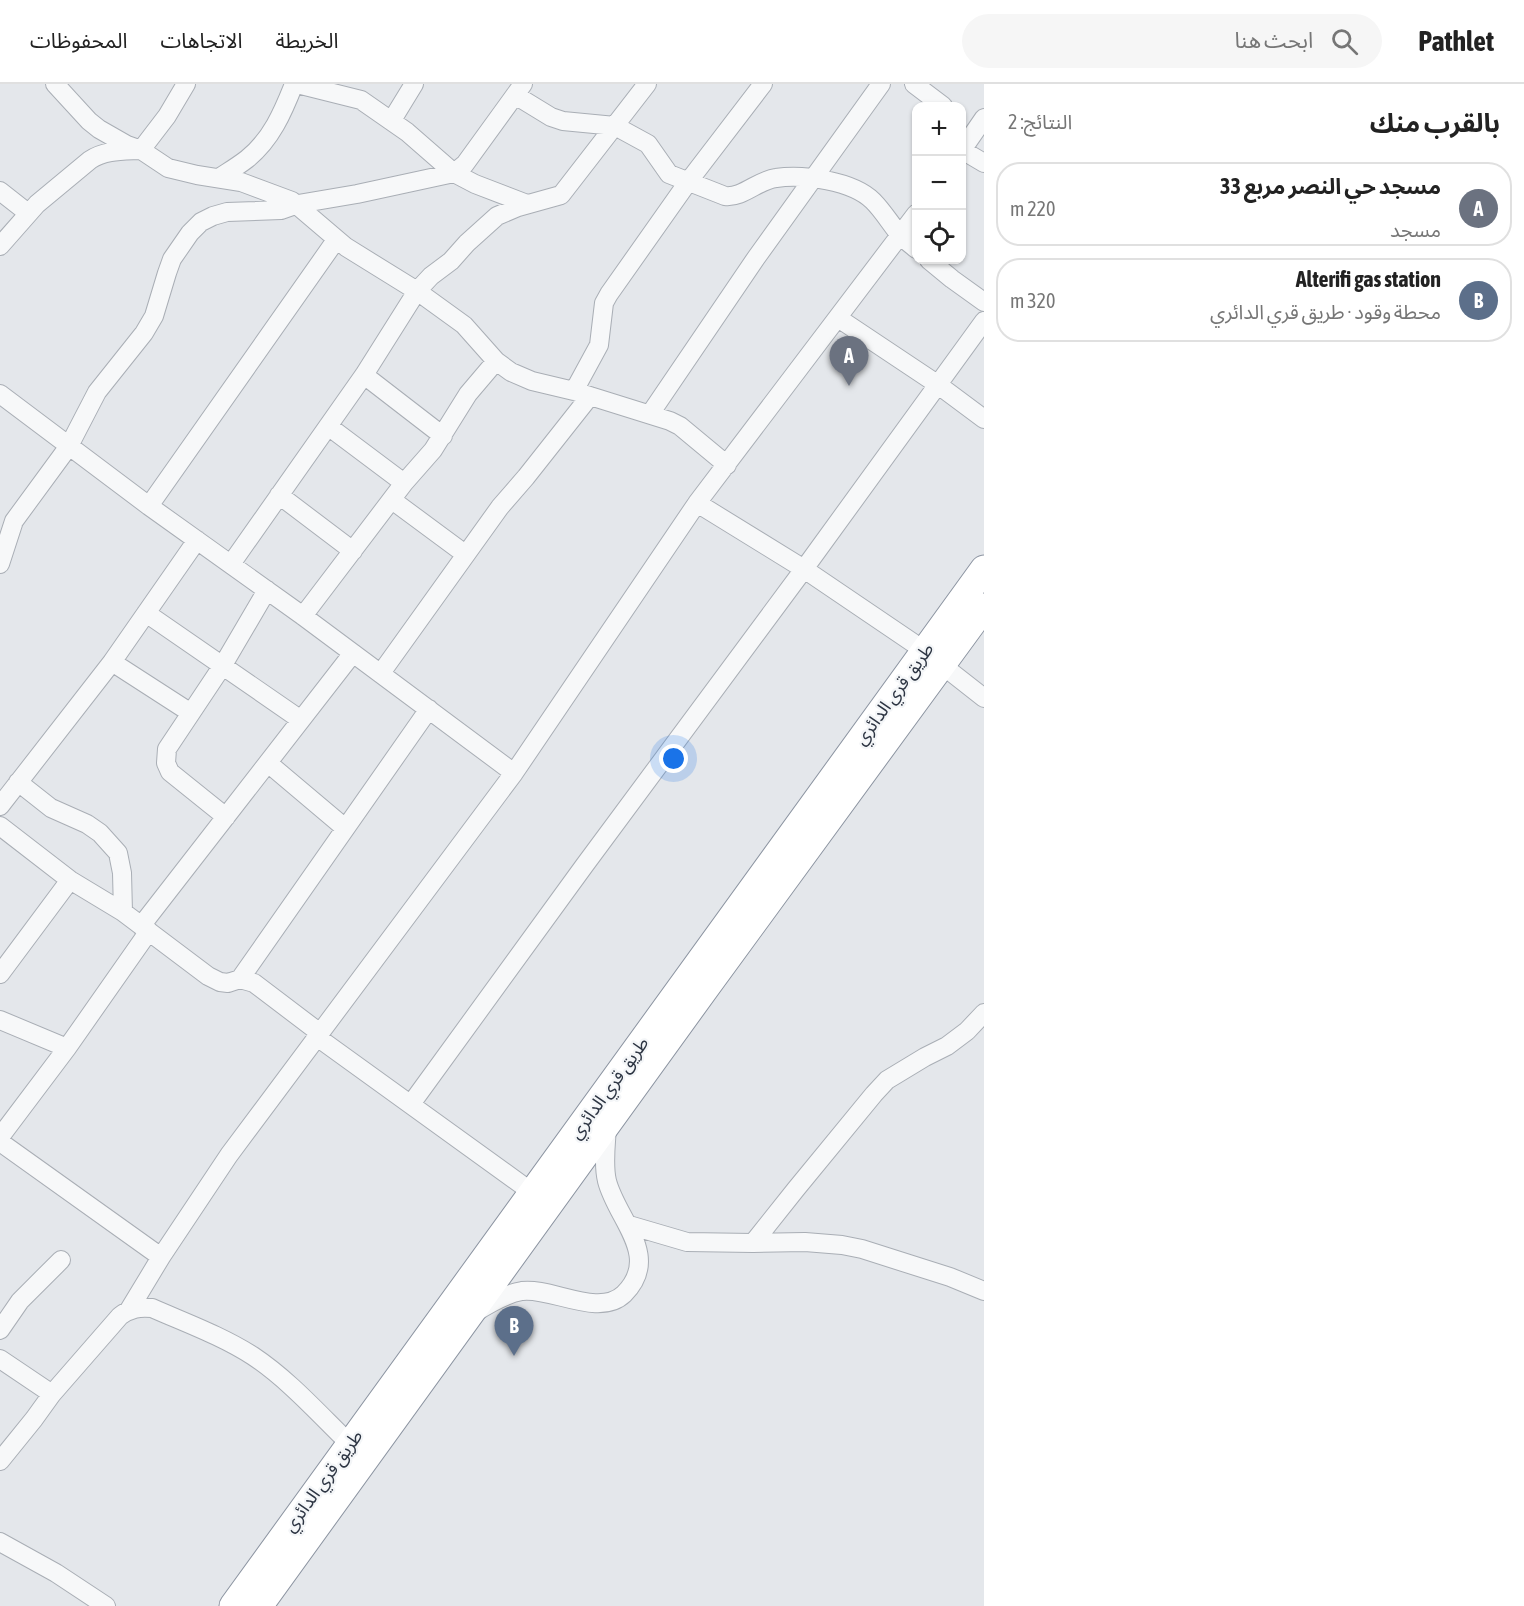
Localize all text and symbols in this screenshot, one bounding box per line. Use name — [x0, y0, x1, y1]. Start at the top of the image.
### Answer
search box — [962, 14, 1382, 68]
icon: search — [1328, 25, 1361, 58]
text: Pathlet — [1418, 25, 1494, 57]
text: ابحث هنا — [1234, 27, 1313, 53]
text: المحفوظات — [30, 28, 127, 52]
text: الاتجاهات — [160, 28, 242, 52]
text: الخريطة — [275, 28, 338, 52]
map controls — [912, 102, 966, 264]
button: + — [912, 102, 966, 156]
text: بالقرب منك — [1370, 108, 1500, 138]
text: النتائج: 2 — [1008, 110, 1072, 133]
button: − — [912, 156, 966, 210]
text: مسجد حي النصر مربع 33 — [1220, 173, 1441, 199]
text: 220 m — [1010, 197, 1055, 220]
text: A — [1474, 197, 1483, 220]
button: locate — [912, 210, 966, 264]
text: مسجد — [1390, 218, 1441, 241]
text: Alterifi gas station — [1296, 266, 1441, 292]
text: 320 m — [1010, 289, 1055, 312]
text: B — [1474, 289, 1483, 312]
text: محطة وقود · طريق قري الدائري — [1210, 300, 1441, 323]
pin: A — [830, 336, 868, 386]
street label: طريق قري الدائري — [850, 639, 940, 751]
your location — [659, 744, 688, 773]
street label: طريق قري الدائري — [565, 1033, 655, 1145]
pin: B — [494, 1306, 534, 1356]
street label: طريق قري الدائري — [279, 1426, 369, 1538]

